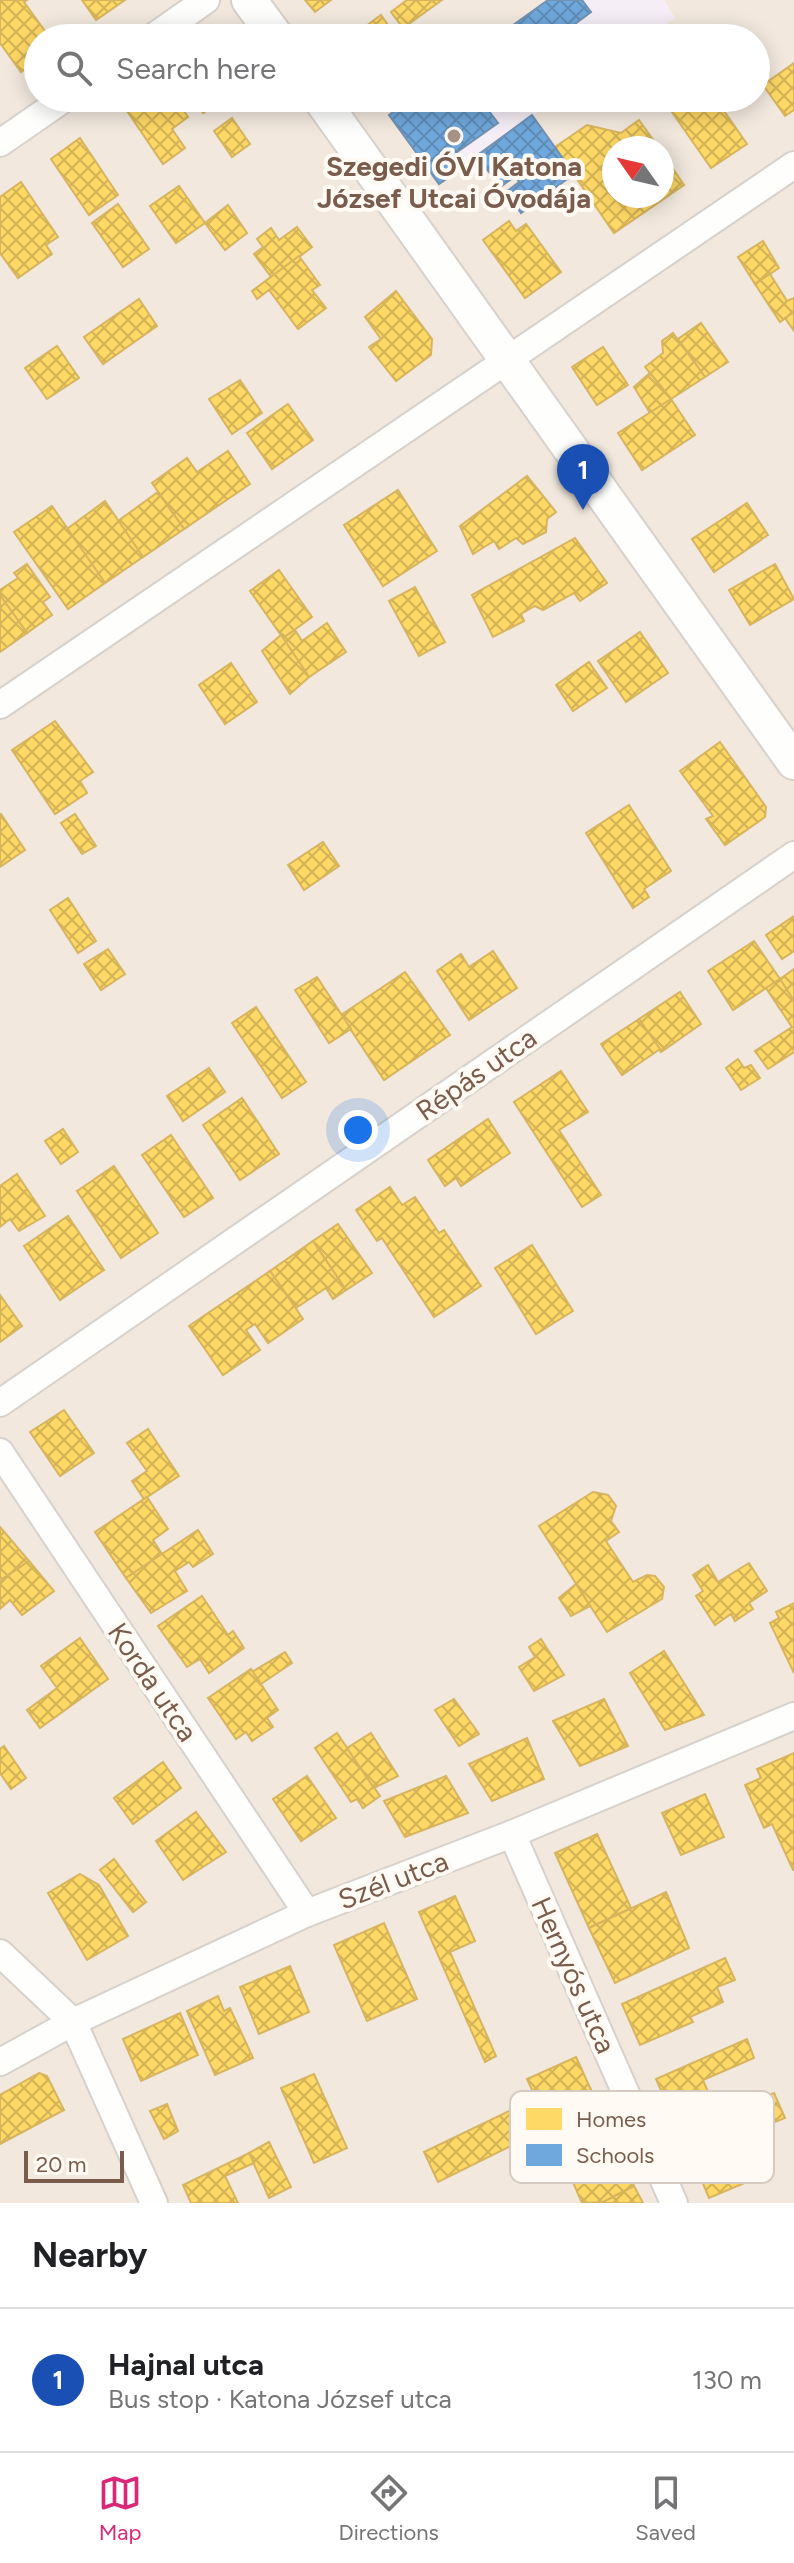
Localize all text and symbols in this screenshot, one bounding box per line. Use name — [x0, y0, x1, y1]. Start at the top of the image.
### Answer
search box — [24, 24, 770, 112]
icon: search — [52, 46, 96, 90]
text: Search here — [116, 50, 276, 87]
marker: Szegedi ÓVI Katona József Utcai Óvodája — [445, 127, 463, 145]
north arrow — [602, 136, 674, 208]
place label: Szegedi ÓVI Katona József Utcai Óvodája — [317, 149, 591, 215]
pin: 1 — [557, 444, 609, 510]
street label: Répás utca — [409, 1020, 543, 1128]
your location — [338, 1110, 378, 1150]
street label: Korda utca — [101, 1616, 205, 1748]
street label: Szél utca — [333, 1844, 453, 1916]
street label: Hernyós utca — [524, 1892, 624, 2058]
legend — [510, 2091, 774, 2183]
text: Homes — [576, 2106, 646, 2133]
text: Schools — [576, 2142, 654, 2169]
scale bar — [24, 2147, 124, 2183]
text: 20 m — [36, 2151, 87, 2178]
text: Nearby — [32, 2235, 147, 2276]
text: Hajnal utca — [108, 2346, 264, 2383]
text: 1 — [53, 2364, 63, 2396]
text: 130 m — [692, 2364, 762, 2396]
text: Bus stop · Katona József utca — [108, 2383, 452, 2415]
tab: Map — [98, 2471, 142, 2546]
tab: Directions — [339, 2471, 439, 2546]
tab: Saved — [635, 2471, 696, 2546]

